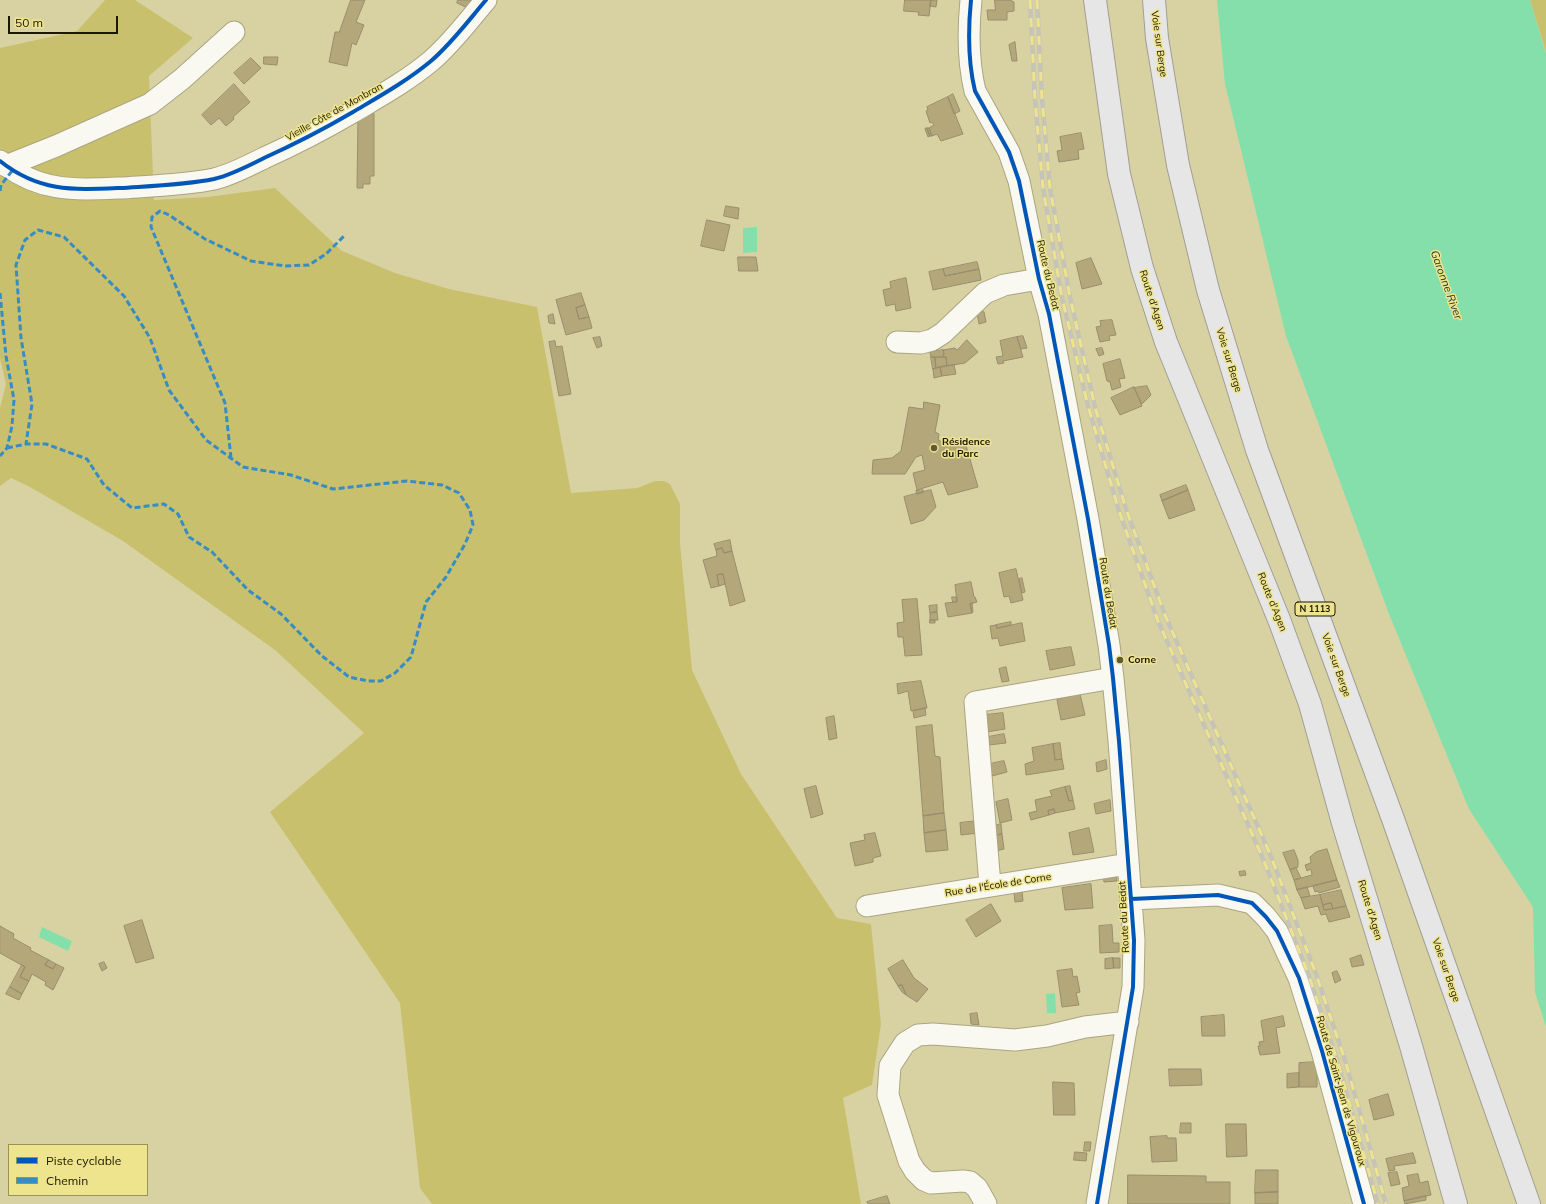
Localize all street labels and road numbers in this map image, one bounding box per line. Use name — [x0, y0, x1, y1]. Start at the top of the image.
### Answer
street label: Voie sur Berge — [1148, 10, 1170, 78]
street label: Vieille Côte de Monbran — [283, 80, 385, 144]
street label: Route du Bedat — [1034, 239, 1062, 311]
street label: Route d'Agen — [1137, 268, 1167, 332]
street label: Voie sur Berge — [1214, 326, 1244, 394]
street label: Route du Bedat — [1096, 557, 1120, 629]
street label: Route d'Agen — [1255, 571, 1289, 633]
road number: N 1113 — [1295, 602, 1335, 616]
street label: Voie sur Berge — [1319, 632, 1353, 698]
street label: Rue de l'École de Corne — [944, 871, 1052, 899]
street label: Route d'Agen — [1355, 878, 1385, 942]
street label: Route du Bedat — [1116, 881, 1132, 953]
street label: Voie sur Berge — [1429, 936, 1463, 1004]
street label: Route de Saint-Jean de Vigouroux — [1314, 1014, 1368, 1168]

